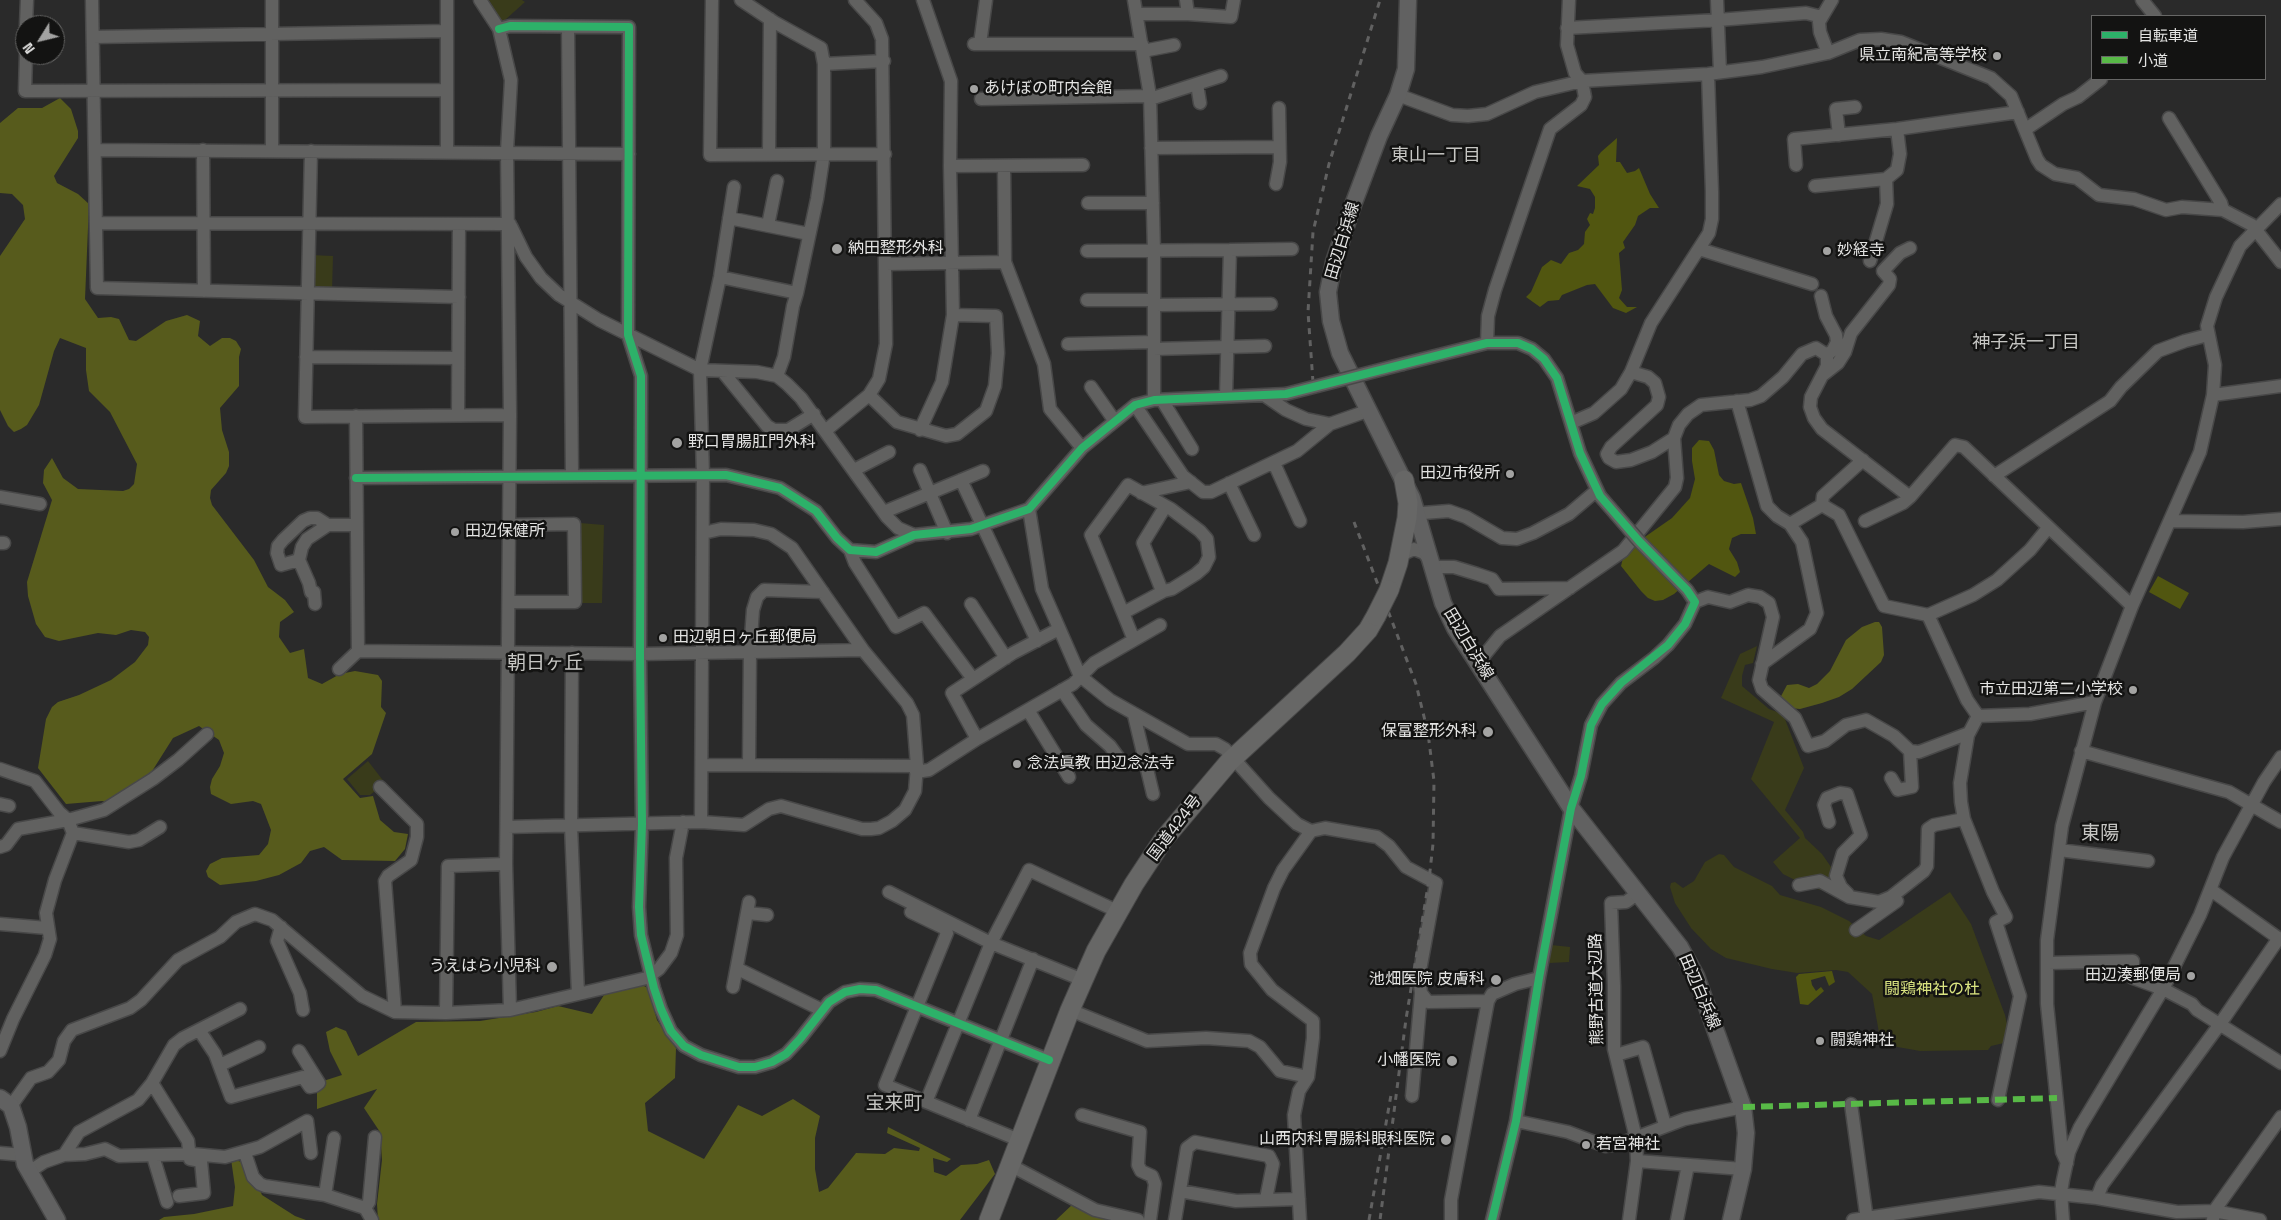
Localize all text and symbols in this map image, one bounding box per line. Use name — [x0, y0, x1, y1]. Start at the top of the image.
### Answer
north arrow — [15, 15, 65, 65]
legend — [2091, 15, 2266, 80]
text: 自転車道 — [2138, 26, 2198, 45]
text: N — [19, 39, 39, 57]
place label: 県立南紀高等学校 — [1859, 46, 1987, 66]
marker: 県立南紀高等学校 — [1991, 50, 2003, 62]
text: 小道 — [2138, 51, 2168, 70]
place label: あけぼの町内会館 — [984, 79, 1112, 99]
marker: あけぼの町内会館 — [968, 83, 980, 95]
district label: 東山一丁目 — [1391, 145, 1481, 167]
street label: 田辺白浜線 — [1322, 200, 1364, 282]
place label: 納田整形外科 — [848, 239, 944, 259]
place label: 妙経寺 — [1837, 241, 1885, 261]
marker: 納田整形外科 — [830, 242, 844, 256]
marker: 妙経寺 — [1821, 245, 1833, 257]
district label: 神子浜一丁目 — [1972, 332, 2080, 354]
place label: 野口胃腸肛門外科 — [688, 433, 816, 453]
marker: 野口胃腸肛門外科 — [670, 436, 684, 450]
place label: 田辺市役所 — [1420, 464, 1500, 484]
marker: 田辺市役所 — [1504, 468, 1516, 480]
place label: 田辺保健所 — [465, 522, 545, 542]
marker: 田辺保健所 — [449, 526, 461, 538]
street label: 田辺白浜線 — [1439, 605, 1497, 683]
place label: 田辺朝日ヶ丘郵便局 — [673, 628, 817, 648]
marker: 田辺朝日ヶ丘郵便局 — [657, 632, 669, 644]
district label: 朝日ヶ丘 — [507, 653, 583, 675]
place label: 市立田辺第二小学校 — [1979, 680, 2123, 700]
marker: 市立田辺第二小学校 — [2127, 684, 2139, 696]
place label: 保富整形外科 — [1381, 722, 1477, 742]
marker: 保富整形外科 — [1481, 725, 1495, 739]
place label: 念法眞教 田辺念法寺 — [1027, 754, 1175, 774]
marker: 念法眞教 田辺念法寺 — [1011, 758, 1023, 770]
street label: 国道424号 — [1144, 791, 1206, 865]
district label: 東陽 — [2081, 823, 2119, 845]
street label: 熊野古道大辺路 — [1586, 933, 1608, 1045]
street label: 田辺白浜線 — [1675, 951, 1723, 1033]
place label: うえはら小児科 — [429, 957, 541, 977]
marker: うえはら小児科 — [545, 960, 559, 974]
place label: 田辺湊郵便局 — [2085, 966, 2181, 986]
place label: 池畑医院 皮膚科 — [1369, 970, 1485, 990]
marker: 田辺湊郵便局 — [2185, 970, 2197, 982]
marker: 池畑医院 皮膚科 — [1489, 973, 1503, 987]
park label: 闘鶏神社の杜 — [1884, 980, 1980, 1000]
place label: 闘鶏神社 — [1830, 1031, 1894, 1051]
marker: 闘鶏神社 — [1814, 1035, 1826, 1047]
place label: 小幡医院 — [1377, 1051, 1441, 1071]
marker: 小幡医院 — [1445, 1054, 1459, 1068]
district label: 宝来町 — [866, 1093, 922, 1115]
place label: 山西内科胃腸科眼科医院 — [1259, 1130, 1435, 1150]
marker: 山西内科胃腸科眼科医院 — [1439, 1133, 1453, 1147]
place label: 若宮神社 — [1596, 1135, 1660, 1155]
marker: 若宮神社 — [1580, 1139, 1592, 1151]

